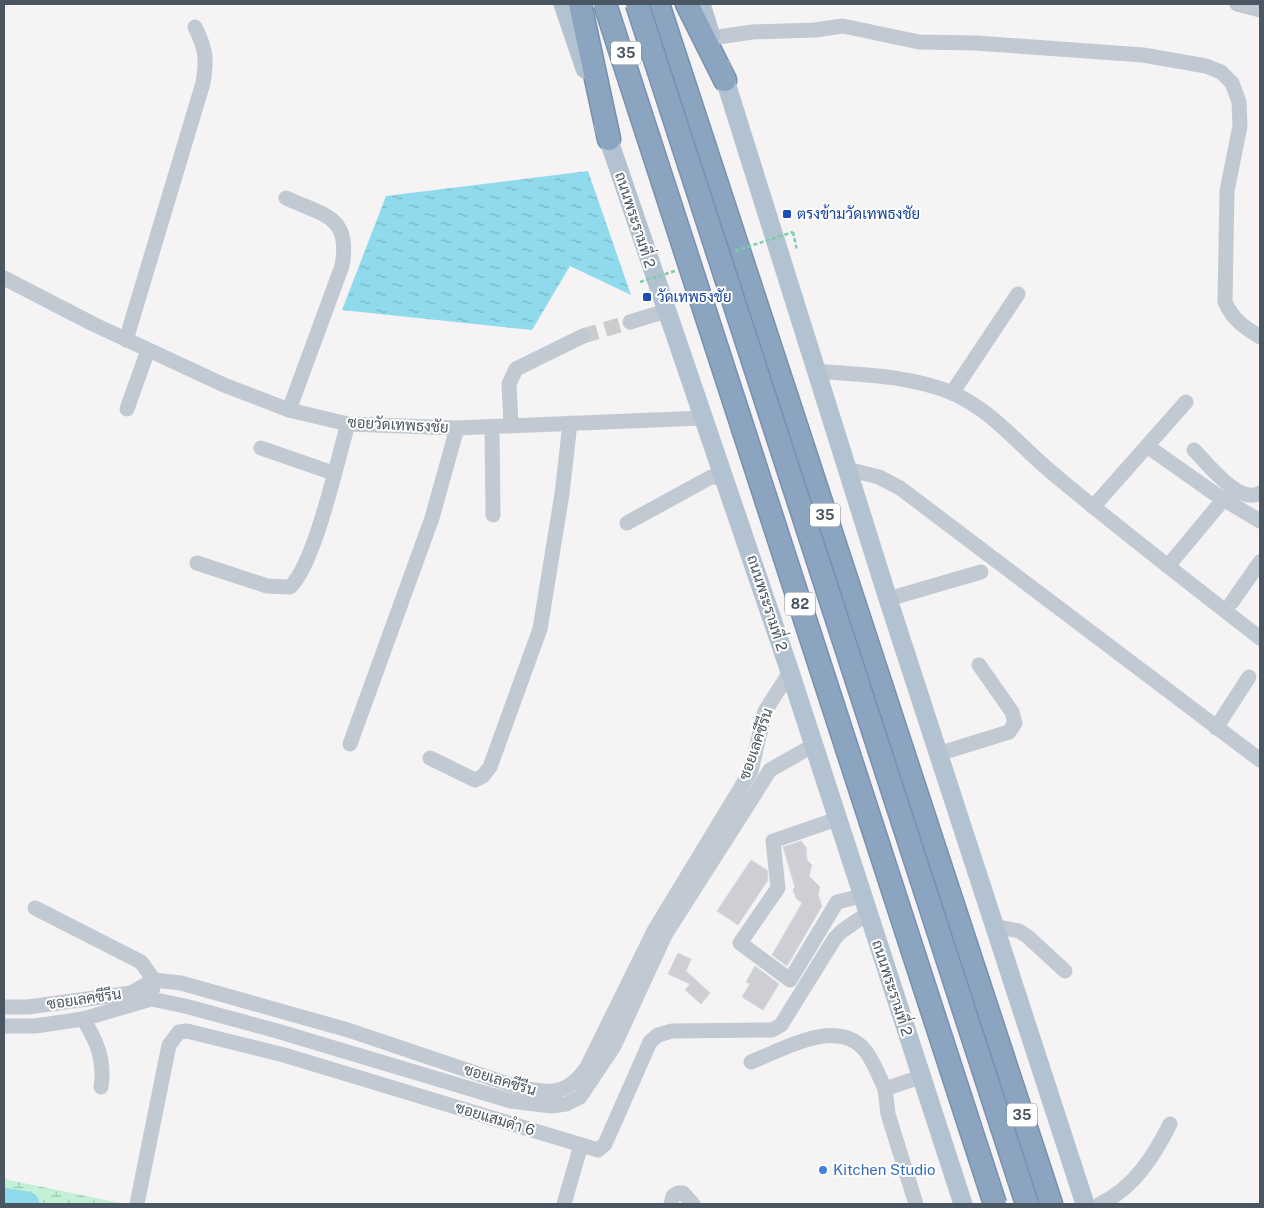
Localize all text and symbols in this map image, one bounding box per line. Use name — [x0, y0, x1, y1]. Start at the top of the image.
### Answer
road number: 35 — [611, 42, 641, 64]
street label: ถนนพระรามที่ 2 — [612, 168, 665, 270]
place label: ตรงข้ามวัดเทพธงชัย — [797, 204, 920, 222]
marker: ตรงข้ามวัดเทพธงชัย — [781, 208, 793, 220]
place label: วัดเทพธงชัย — [657, 288, 731, 305]
marker: วัดเทพธงชัย — [641, 291, 653, 303]
street label: ซอยวัดเทพธงชัย — [347, 413, 449, 436]
road number: 35 — [810, 504, 840, 526]
street label: ถนนพระรามที่ 2 — [744, 551, 797, 653]
road number: 82 — [785, 592, 815, 616]
street label: ซอยเลคซีรีน — [734, 705, 776, 782]
street label: ถนนพระรามที่ 2 — [869, 936, 922, 1038]
street label: ซอยเลคซีรีน — [45, 984, 122, 1012]
street label: ซอยเลคซีรีน — [462, 1059, 539, 1099]
street label: ซอยแสมดำ 6 — [453, 1098, 537, 1139]
road number: 35 — [1007, 1104, 1037, 1126]
place label: Kitchen Studio — [833, 1161, 936, 1178]
marker: Kitchen Studio — [817, 1164, 829, 1176]

